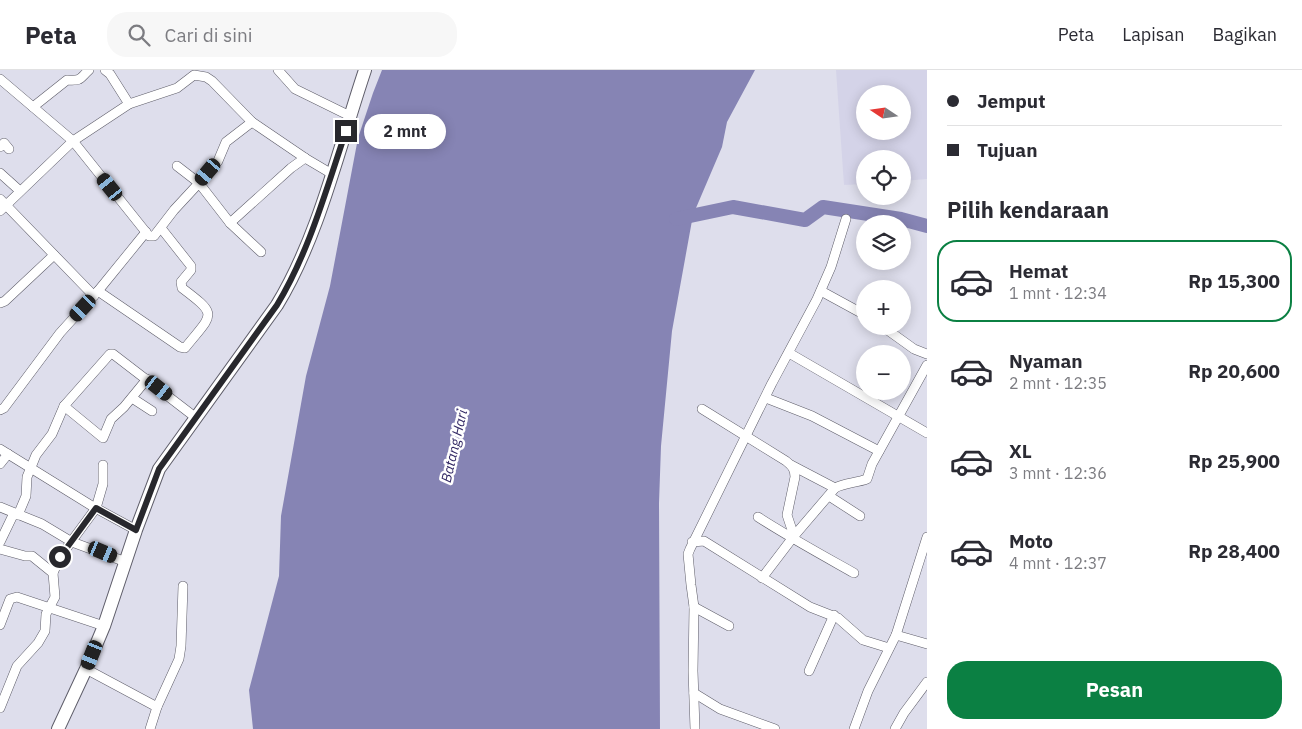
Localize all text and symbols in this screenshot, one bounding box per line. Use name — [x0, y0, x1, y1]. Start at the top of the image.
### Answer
search box — [107, 12, 457, 57]
text: Peta — [25, 19, 77, 51]
icon: search — [125, 21, 153, 49]
text: Cari di sini — [165, 23, 253, 47]
text: Peta — [1058, 23, 1094, 46]
text: Lapisan — [1122, 23, 1184, 46]
text: Bagikan — [1212, 23, 1277, 46]
north arrow — [856, 85, 911, 140]
map controls — [856, 85, 911, 400]
text: Jemput — [977, 89, 1045, 113]
callout: 2 mnt — [364, 114, 446, 148]
route end — [335, 120, 357, 142]
text: 2 mnt — [383, 121, 427, 141]
text: Tujuan — [977, 138, 1037, 162]
button: locate — [856, 150, 911, 205]
car — [192, 156, 223, 188]
car — [94, 171, 125, 203]
text: Pilih kendaraan — [947, 195, 1109, 224]
button: layers — [856, 215, 911, 270]
icon: car — [949, 259, 994, 304]
text: Hemat — [1009, 259, 1068, 283]
text: Rp 15,300 — [1188, 269, 1280, 293]
button: + — [856, 280, 911, 335]
text: 1 mnt · 12:34 — [1009, 283, 1107, 303]
car — [67, 292, 98, 324]
button: − — [856, 345, 911, 400]
icon: car — [949, 349, 994, 394]
text: Nyaman — [1009, 349, 1083, 373]
text: Rp 20,600 — [1188, 359, 1280, 383]
car — [142, 373, 175, 403]
text: 2 mnt · 12:35 — [1009, 373, 1107, 393]
water label: Batang Hari — [437, 407, 471, 484]
icon: car — [949, 439, 994, 484]
text: XL — [1009, 439, 1032, 463]
text: Rp 25,900 — [1188, 449, 1280, 473]
text: 3 mnt · 12:36 — [1009, 463, 1107, 483]
icon: car — [949, 529, 994, 574]
text: Moto — [1009, 529, 1053, 553]
car — [86, 539, 119, 565]
text: Rp 28,400 — [1188, 539, 1280, 563]
route start — [49, 546, 71, 568]
text: 4 mnt · 12:37 — [1009, 553, 1107, 573]
car — [79, 638, 104, 672]
button: Pesan — [947, 661, 1282, 719]

